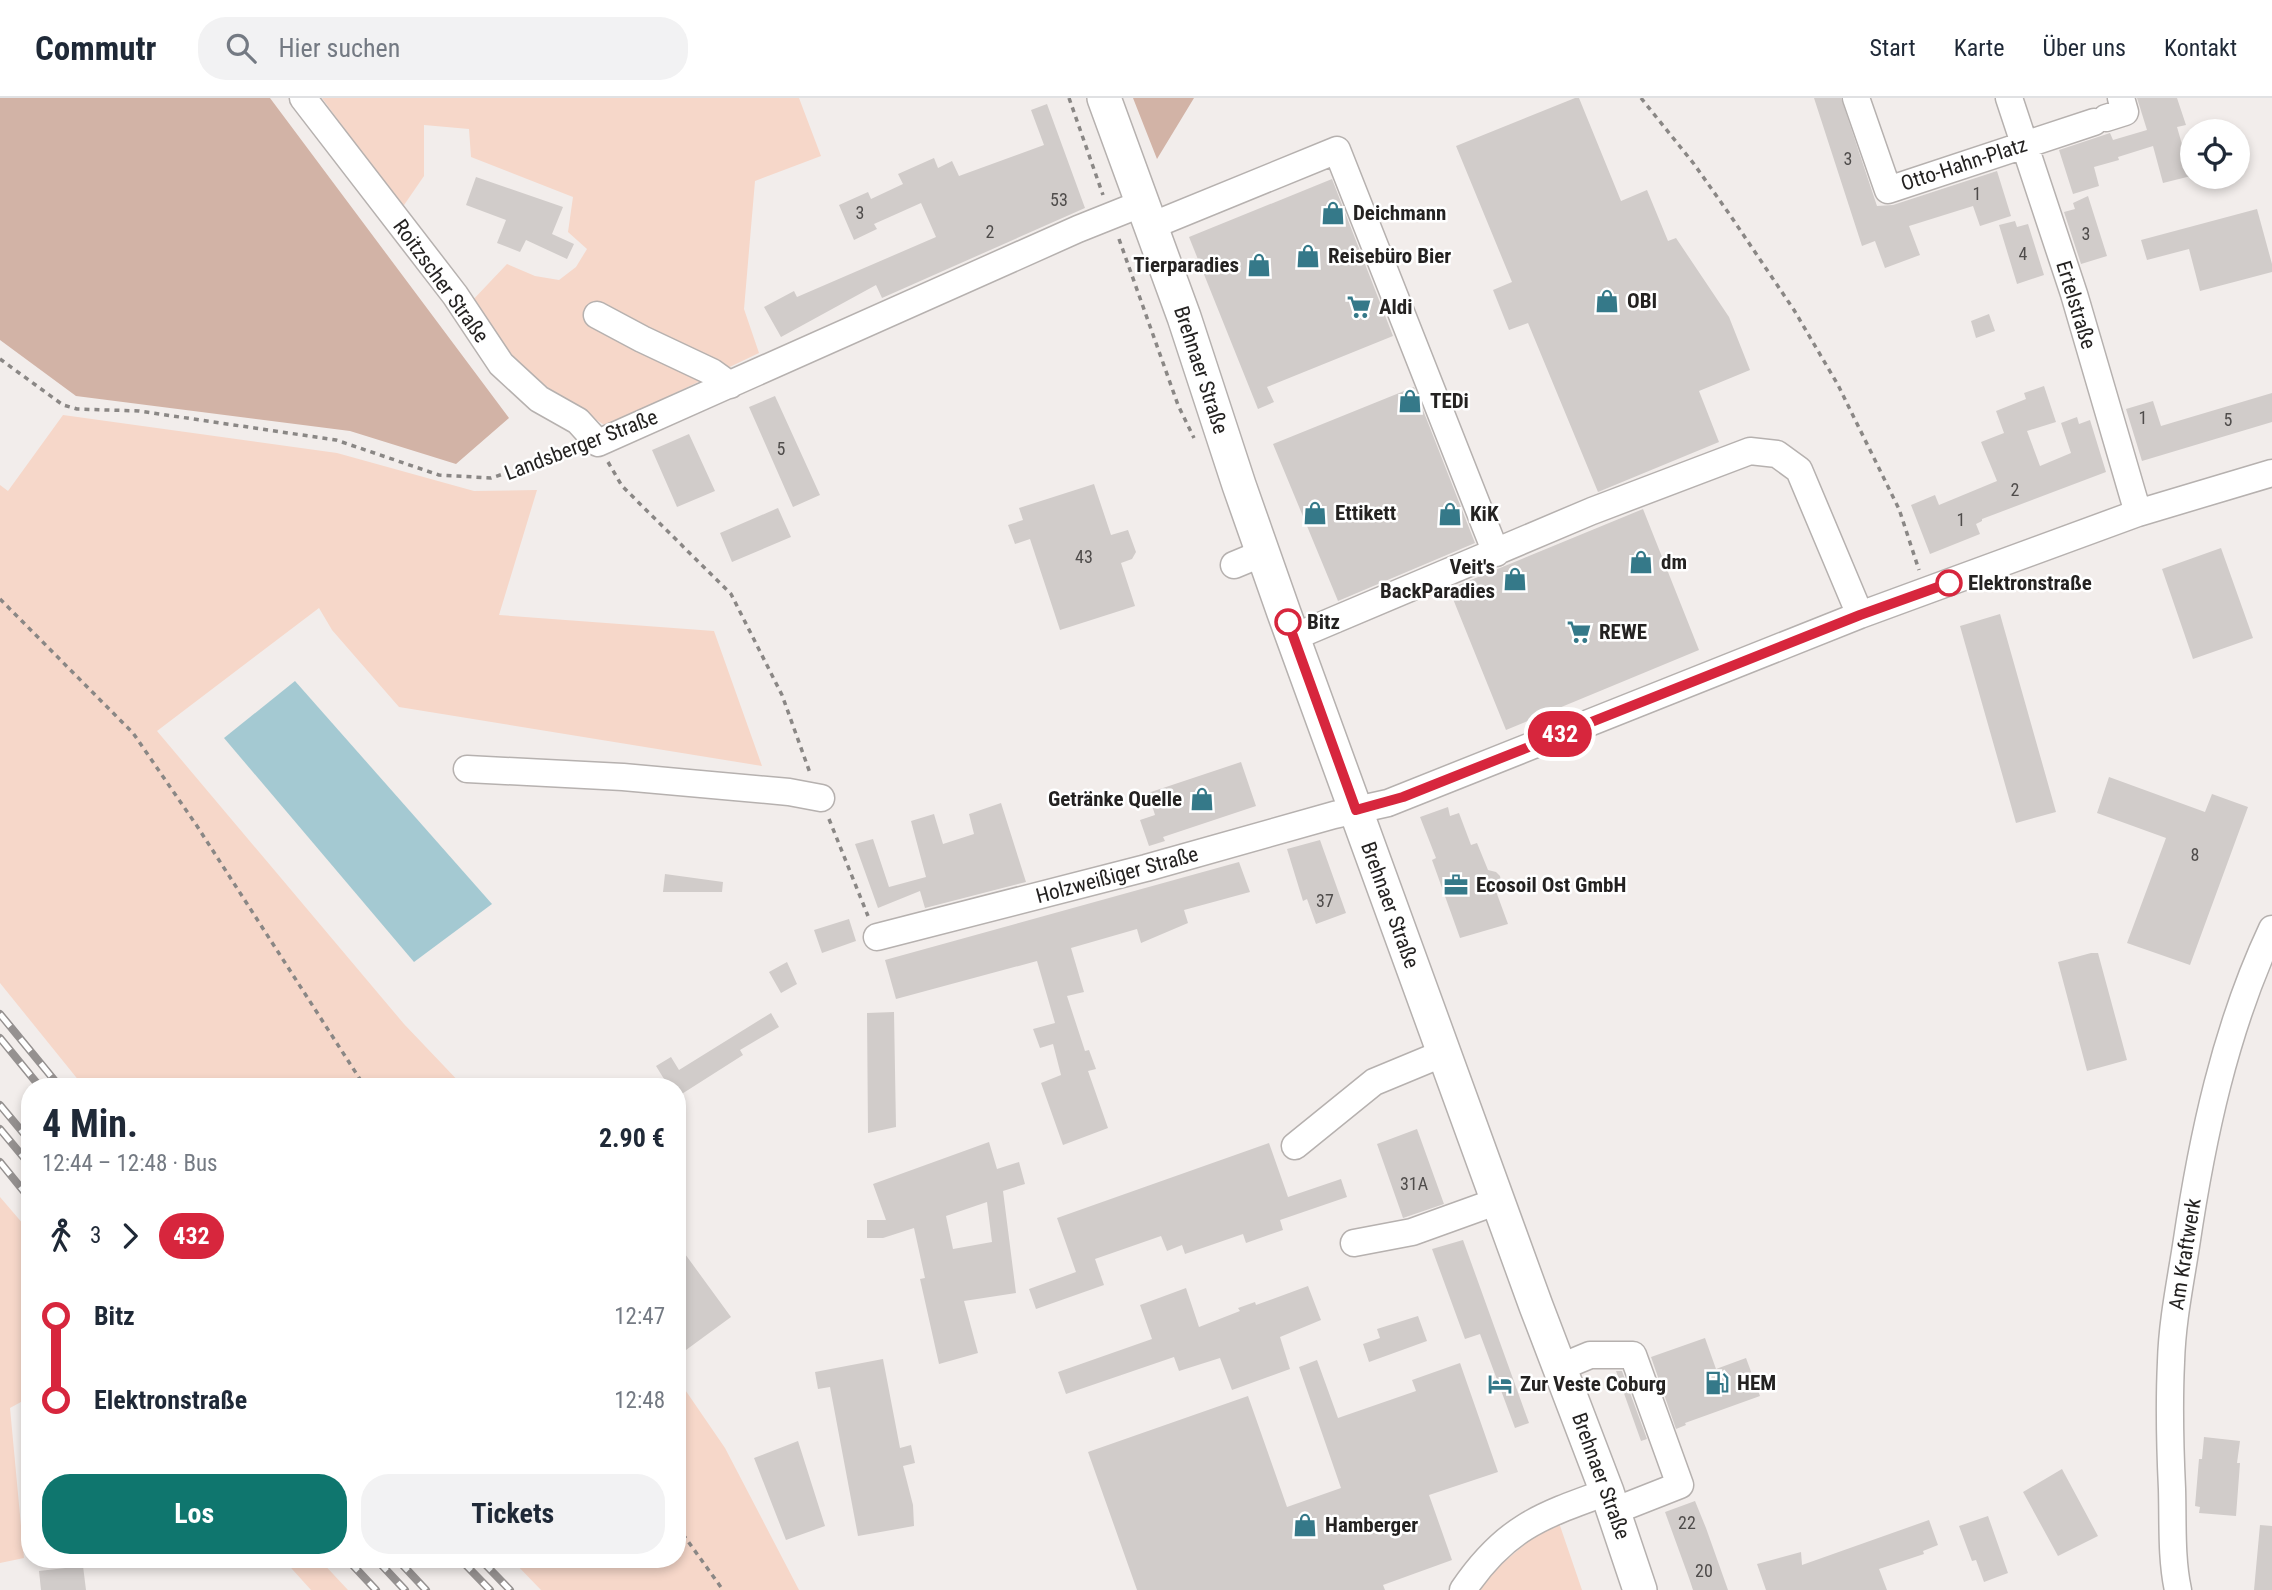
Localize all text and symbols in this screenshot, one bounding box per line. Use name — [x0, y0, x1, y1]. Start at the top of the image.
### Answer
search box — [198, 17, 688, 80]
text: Commutr — [35, 29, 156, 68]
icon: search — [222, 29, 260, 67]
text: Hier suchen — [278, 33, 400, 63]
text: Start — [1870, 34, 1916, 62]
text: Karte — [1954, 34, 2004, 62]
text: Über uns — [2042, 34, 2126, 62]
text: Kontakt — [2164, 34, 2237, 62]
map controls — [2180, 119, 2250, 189]
button: locate — [2180, 119, 2250, 189]
street label: Otto-Hahn-Platz — [1898, 132, 2030, 196]
house number: 3 — [1844, 148, 1852, 169]
house number: 1 — [1973, 183, 1981, 204]
house number: 53 — [1050, 189, 1068, 210]
shop icon: Deichmann — [1319, 199, 1347, 227]
place label: Deichmann — [1353, 201, 1446, 225]
house number: 3 — [856, 202, 864, 223]
street label: Roitzscher Straße — [388, 215, 494, 347]
house number: 2 — [986, 221, 995, 242]
house number: 3 — [2082, 223, 2090, 244]
shop icon: Reisebüro Bier — [1294, 242, 1322, 270]
house number: 4 — [2019, 243, 2028, 264]
place label: Reisebüro Bier — [1328, 244, 1451, 268]
shop icon: Tierparadies — [1245, 251, 1273, 279]
place label: Tierparadies — [1133, 253, 1239, 277]
street label: Ertelstraße — [2051, 258, 2101, 352]
shop icon: OBI — [1593, 287, 1621, 315]
place label: OBI — [1627, 289, 1657, 313]
supermarket icon: Aldi — [1345, 293, 1373, 321]
place label: Aldi — [1379, 295, 1413, 319]
street label: Brehnaer Straße — [1169, 303, 1233, 437]
shop icon: TEDi — [1396, 387, 1424, 415]
place label: TEDi — [1430, 389, 1469, 413]
street label: Landsberger Straße — [501, 405, 661, 485]
house number: 1 — [2139, 407, 2147, 428]
house number: 5 — [2224, 409, 2233, 430]
house number: 5 — [777, 438, 786, 459]
house number: 2 — [2011, 479, 2020, 500]
shop icon: Ettikett — [1301, 499, 1329, 527]
shop icon: KiK — [1436, 500, 1464, 528]
place label: Ettikett — [1335, 501, 1396, 525]
place label: KiK — [1470, 502, 1499, 526]
house number: 1 — [1957, 509, 1965, 530]
house number: 43 — [1075, 546, 1093, 567]
shop icon: dm — [1627, 548, 1655, 576]
place label: dm — [1661, 550, 1687, 574]
place label: Veit's BackParadies — [1380, 555, 1495, 603]
shop icon: Veit's BackParadies — [1501, 565, 1529, 593]
marker: Elektronstraße — [1936, 570, 1962, 596]
place label: Elektronstraße — [1968, 571, 2092, 595]
marker: Bitz — [1275, 609, 1301, 635]
place label: Bitz — [1307, 610, 1340, 634]
supermarket icon: REWE — [1565, 618, 1593, 646]
place label: REWE — [1599, 620, 1647, 644]
line badge: 432 — [1520, 711, 1600, 757]
text: 432 — [1542, 720, 1578, 748]
shop icon: Getränke Quelle — [1188, 785, 1216, 813]
place label: Getränke Quelle — [1048, 787, 1182, 811]
street label: Brehnaer Straße — [1356, 838, 1424, 972]
street label: Holzweißiger Straße — [1033, 842, 1201, 908]
house number: 8 — [2191, 844, 2199, 865]
office icon: Ecosoil Ost GmbH — [1442, 871, 1470, 899]
place label: Ecosoil Ost GmbH — [1476, 873, 1626, 897]
house number: 37 — [1316, 890, 1334, 911]
text: 4 Min. — [42, 1102, 138, 1146]
text: 2.90 € — [599, 1123, 665, 1153]
text: 12:44 – 12:48 · Bus — [42, 1150, 218, 1177]
house number: 31A — [1400, 1173, 1429, 1194]
street label: Am Kraftwerk — [2164, 1196, 2206, 1311]
icon: walk — [42, 1217, 80, 1255]
icon: forward — [111, 1217, 149, 1255]
text: 3 — [90, 1222, 101, 1249]
text: 432 — [173, 1222, 210, 1250]
text: Bitz — [94, 1301, 135, 1331]
text: 12:47 — [614, 1303, 665, 1330]
fuel station icon: HEM — [1703, 1369, 1731, 1397]
hotel icon: Zur Veste Coburg — [1486, 1370, 1514, 1398]
place label: HEM — [1737, 1371, 1776, 1395]
place label: Zur Veste Coburg — [1520, 1372, 1666, 1396]
text: Elektronstraße — [94, 1385, 247, 1415]
text: 12:48 — [614, 1387, 665, 1414]
street label: Brehnaer Straße — [1567, 1409, 1635, 1543]
button: Los — [42, 1474, 347, 1554]
button: Tickets — [361, 1474, 665, 1554]
shop icon: Hamberger — [1291, 1511, 1319, 1539]
house number: 22 — [1678, 1512, 1696, 1533]
place label: Hamberger — [1325, 1513, 1418, 1537]
house number: 20 — [1695, 1560, 1713, 1581]

